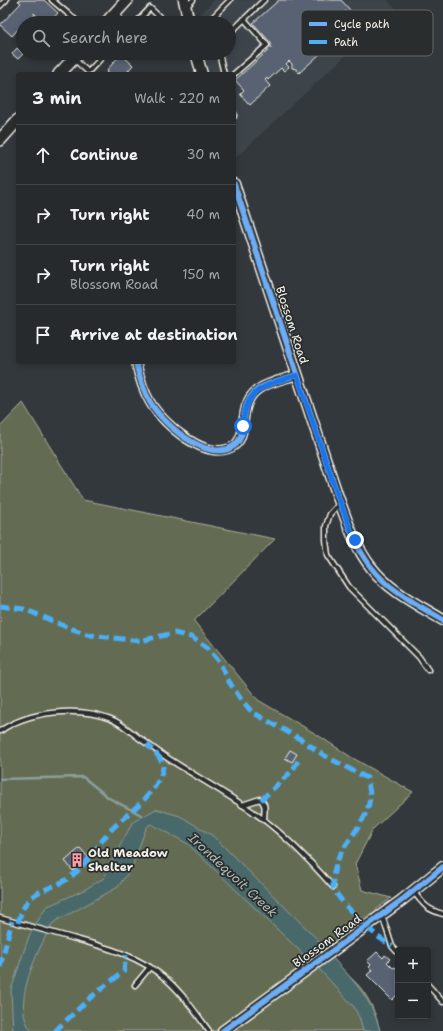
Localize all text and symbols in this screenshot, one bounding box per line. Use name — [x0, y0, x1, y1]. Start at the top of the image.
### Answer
legend — [301, 10, 433, 56]
search box — [16, 16, 236, 60]
text: Cycle path — [334, 17, 390, 32]
icon: search — [30, 27, 52, 49]
text: Search here — [62, 28, 148, 48]
text: Path — [334, 35, 358, 50]
text: 3 min — [32, 87, 82, 109]
text: Walk · 220 m — [134, 90, 220, 107]
icon: ahead — [32, 144, 54, 166]
text: Continue — [70, 145, 138, 165]
text: 30 m — [186, 146, 220, 163]
icon: right — [32, 204, 54, 226]
text: Turn right — [70, 205, 150, 225]
text: 40 m — [186, 206, 220, 223]
text: Turn right — [70, 256, 150, 276]
icon: right — [32, 264, 54, 286]
text: 150 m — [182, 266, 220, 283]
text: Blossom Road — [70, 276, 158, 293]
street label: Blossom Road — [272, 284, 312, 366]
icon: arrive — [32, 324, 54, 346]
text: Arrive at destination — [70, 325, 238, 345]
route start — [234, 417, 252, 435]
route end — [346, 531, 364, 549]
water label: Irondequoit Creek — [184, 829, 282, 921]
place label: Old Meadow Shelter — [88, 845, 168, 875]
building icon: Old Meadow Shelter — [69, 852, 85, 868]
street label: Blossom Road — [289, 910, 365, 971]
map controls — [395, 947, 431, 1019]
button: + — [395, 947, 431, 983]
button: − — [395, 983, 431, 1019]

